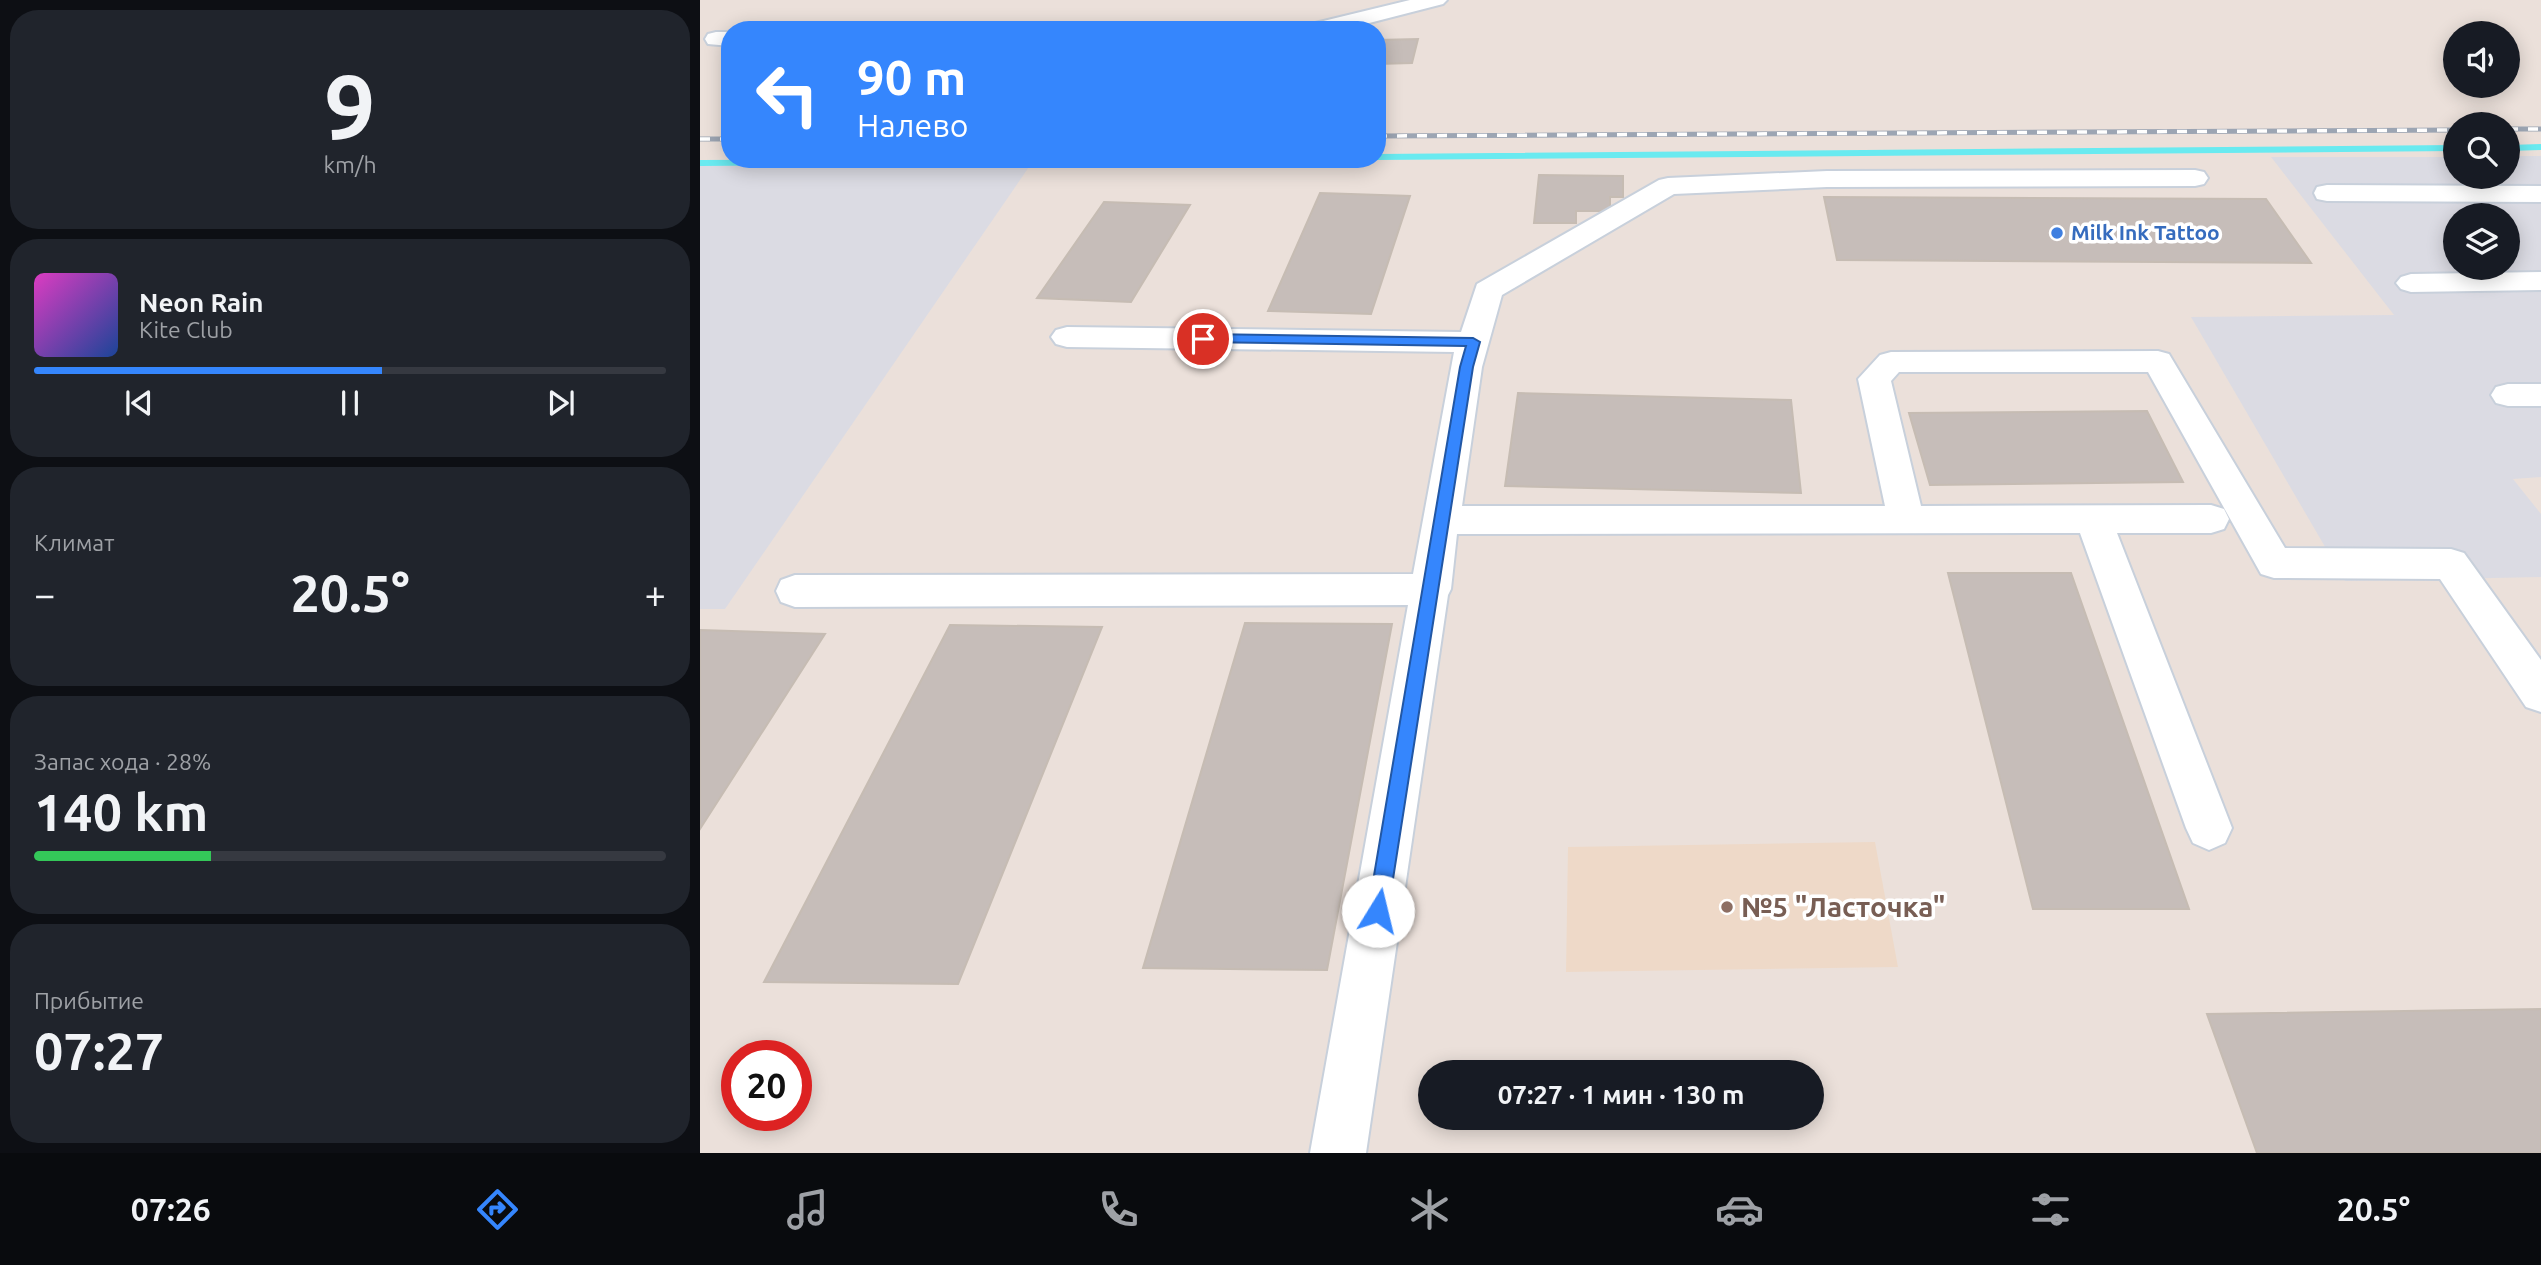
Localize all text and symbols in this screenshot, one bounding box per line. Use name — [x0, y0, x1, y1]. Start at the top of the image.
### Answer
map controls — [2443, 21, 2520, 280]
button: sound — [2443, 21, 2520, 98]
icon: left — [742, 49, 833, 140]
text: 90 m — [857, 49, 966, 104]
text: 9 — [324, 55, 376, 157]
text: Налево — [857, 107, 969, 143]
button: search — [2443, 112, 2520, 189]
text: km/h — [323, 152, 377, 177]
button: layers — [2443, 203, 2520, 280]
place label: Milk Ink Tattoo — [2071, 220, 2220, 244]
marker: Milk Ink Tattoo — [2049, 225, 2065, 241]
text: Neon Rain — [139, 288, 264, 317]
pin — [1173, 309, 1233, 369]
text: Kite Club — [139, 317, 233, 342]
icon: arrive — [1184, 320, 1222, 358]
icon: previous — [120, 384, 158, 422]
icon: pause — [331, 384, 369, 422]
icon: next — [542, 384, 580, 422]
text: Климат — [34, 530, 114, 555]
text: 20.5° — [290, 564, 410, 622]
text: − — [34, 573, 55, 615]
text: + — [645, 573, 666, 615]
text: Запас хода · 28% — [34, 749, 211, 774]
text: 140 km — [34, 783, 208, 841]
position arrow — [1341, 874, 1415, 948]
place label: №5 "Ласточка" — [1741, 891, 1945, 922]
marker: №5 "Ласточка" — [1719, 899, 1735, 915]
text: Прибытие — [34, 988, 144, 1013]
text: 07:27 — [34, 1022, 164, 1080]
speed limit sign: 20 — [721, 1040, 812, 1131]
text: 07:27 · 1 мин · 130 m — [1498, 1080, 1744, 1109]
icon: directions — [473, 1185, 522, 1234]
icon: music — [783, 1185, 832, 1234]
icon: phone — [1094, 1185, 1143, 1234]
icon: climate — [1405, 1185, 1454, 1234]
icon: car — [1715, 1185, 1764, 1234]
icon: filters — [2026, 1185, 2075, 1234]
text: 07:26 — [131, 1191, 211, 1227]
text: 20.5° — [2337, 1191, 2410, 1227]

